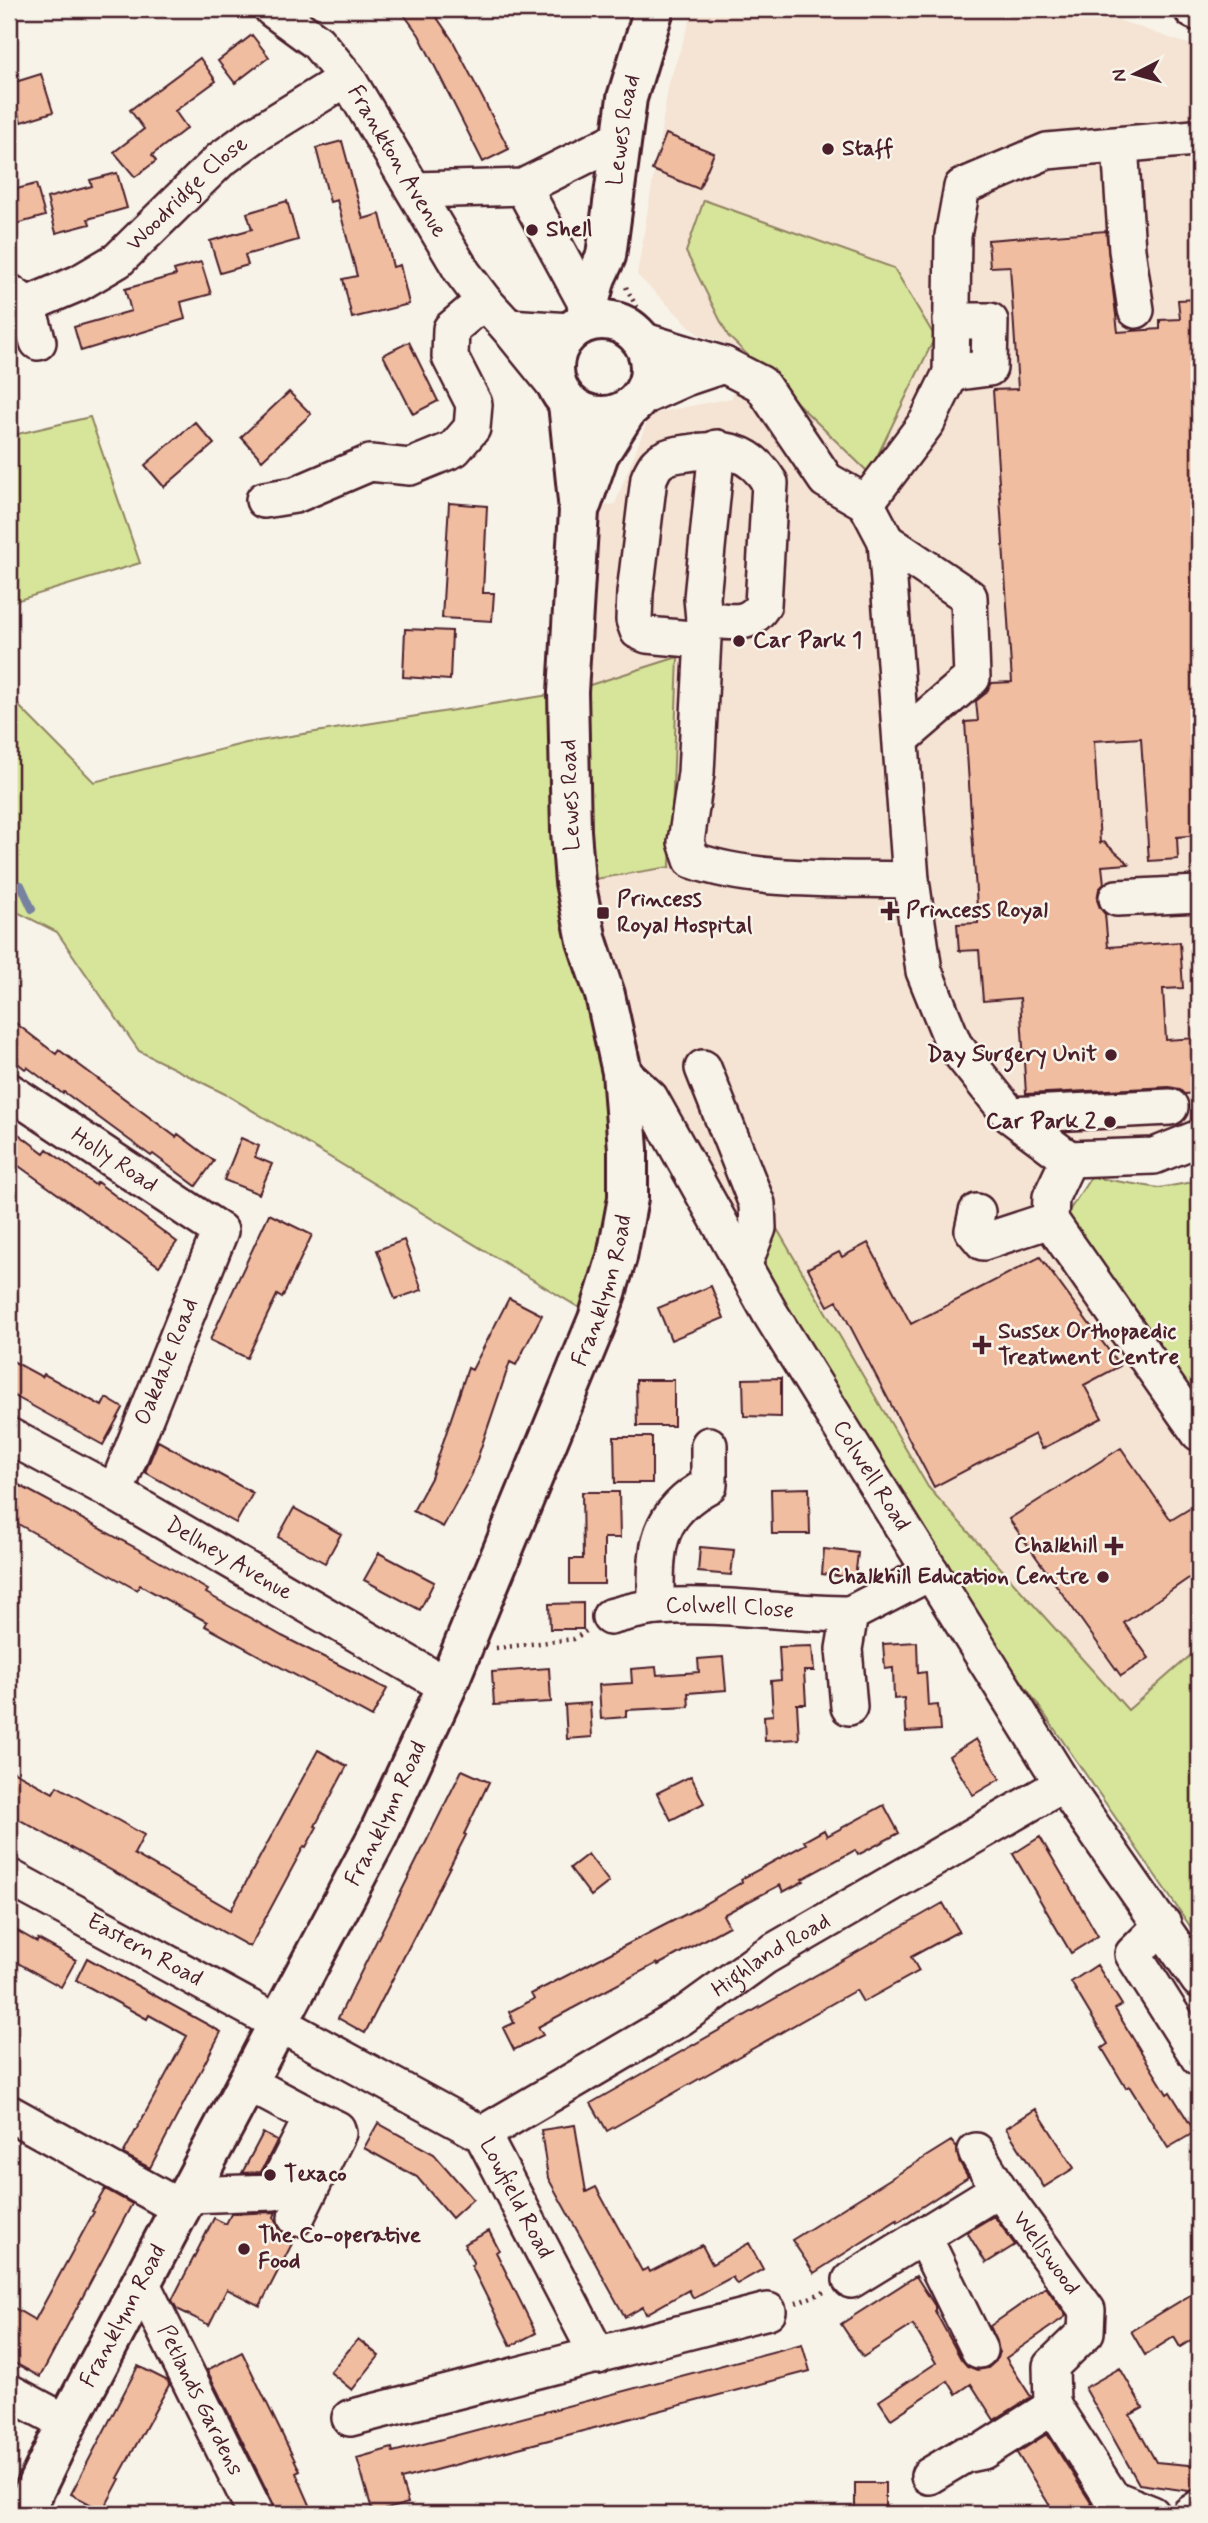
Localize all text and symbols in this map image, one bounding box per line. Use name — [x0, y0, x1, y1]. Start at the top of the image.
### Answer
north arrow — [1100, 38, 1170, 108]
text: N — [1106, 68, 1133, 83]
street label: Lewes Road — [601, 71, 648, 187]
street label: Frankton Avenue — [340, 80, 454, 244]
street label: Woodridge Close — [120, 129, 255, 258]
place label: Staff — [842, 134, 894, 164]
marker: Staff — [820, 141, 836, 157]
place label: Shell — [546, 215, 592, 245]
marker: Shell — [524, 222, 540, 238]
place label: Car Park 1 — [753, 626, 862, 656]
marker: Car Park 1 — [731, 633, 747, 649]
street label: Lewes Road — [554, 739, 588, 851]
place label: Princess Royal Hospital — [617, 885, 753, 941]
place label: Princess Royal — [906, 896, 1048, 926]
marker: Princess Royal — [880, 901, 900, 921]
marker: Princess Royal Hospital — [595, 905, 611, 921]
place label: Day Surgery Unit — [927, 1040, 1097, 1073]
marker: Day Surgery Unit — [1103, 1047, 1119, 1063]
place label: Car Park 2 — [986, 1107, 1097, 1137]
marker: Car Park 2 — [1102, 1114, 1118, 1130]
street label: Holly Road — [65, 1121, 163, 1200]
street label: Franklynn Road — [565, 1212, 640, 1371]
street label: Oakdale Road — [128, 1294, 206, 1430]
place label: Sussex Orthopaedic Treatment Centre — [998, 1317, 1179, 1373]
marker: Sussex Orthopaedic Treatment Centre — [972, 1335, 992, 1355]
street label: Colwell Road — [825, 1415, 917, 1537]
street label: Dellney Avenue — [160, 1510, 298, 1608]
place label: Chalkhill — [1014, 1531, 1098, 1561]
marker: Chalkhill — [1104, 1536, 1124, 1556]
place label: Chalkhill Education Centre — [828, 1562, 1089, 1592]
marker: Chalkhill Education Centre — [1095, 1569, 1111, 1585]
street label: Colwell Close — [665, 1591, 795, 1627]
street label: Franklynn Road — [338, 1736, 434, 1892]
street label: Eastern Road — [81, 1907, 208, 1994]
street label: Highland Road — [706, 1907, 836, 2005]
street label: Lowfield Road — [472, 2133, 560, 2264]
place label: Texaco — [284, 2160, 347, 2190]
marker: Texaco — [262, 2167, 278, 2183]
street label: Wellswood — [1005, 2205, 1087, 2302]
place label: The Co-operative Food — [258, 2221, 422, 2277]
street label: Franklynn Road — [73, 2239, 174, 2393]
marker: The Co-operative Food — [236, 2241, 252, 2257]
street label: Petlands Gardens — [150, 2320, 250, 2481]

